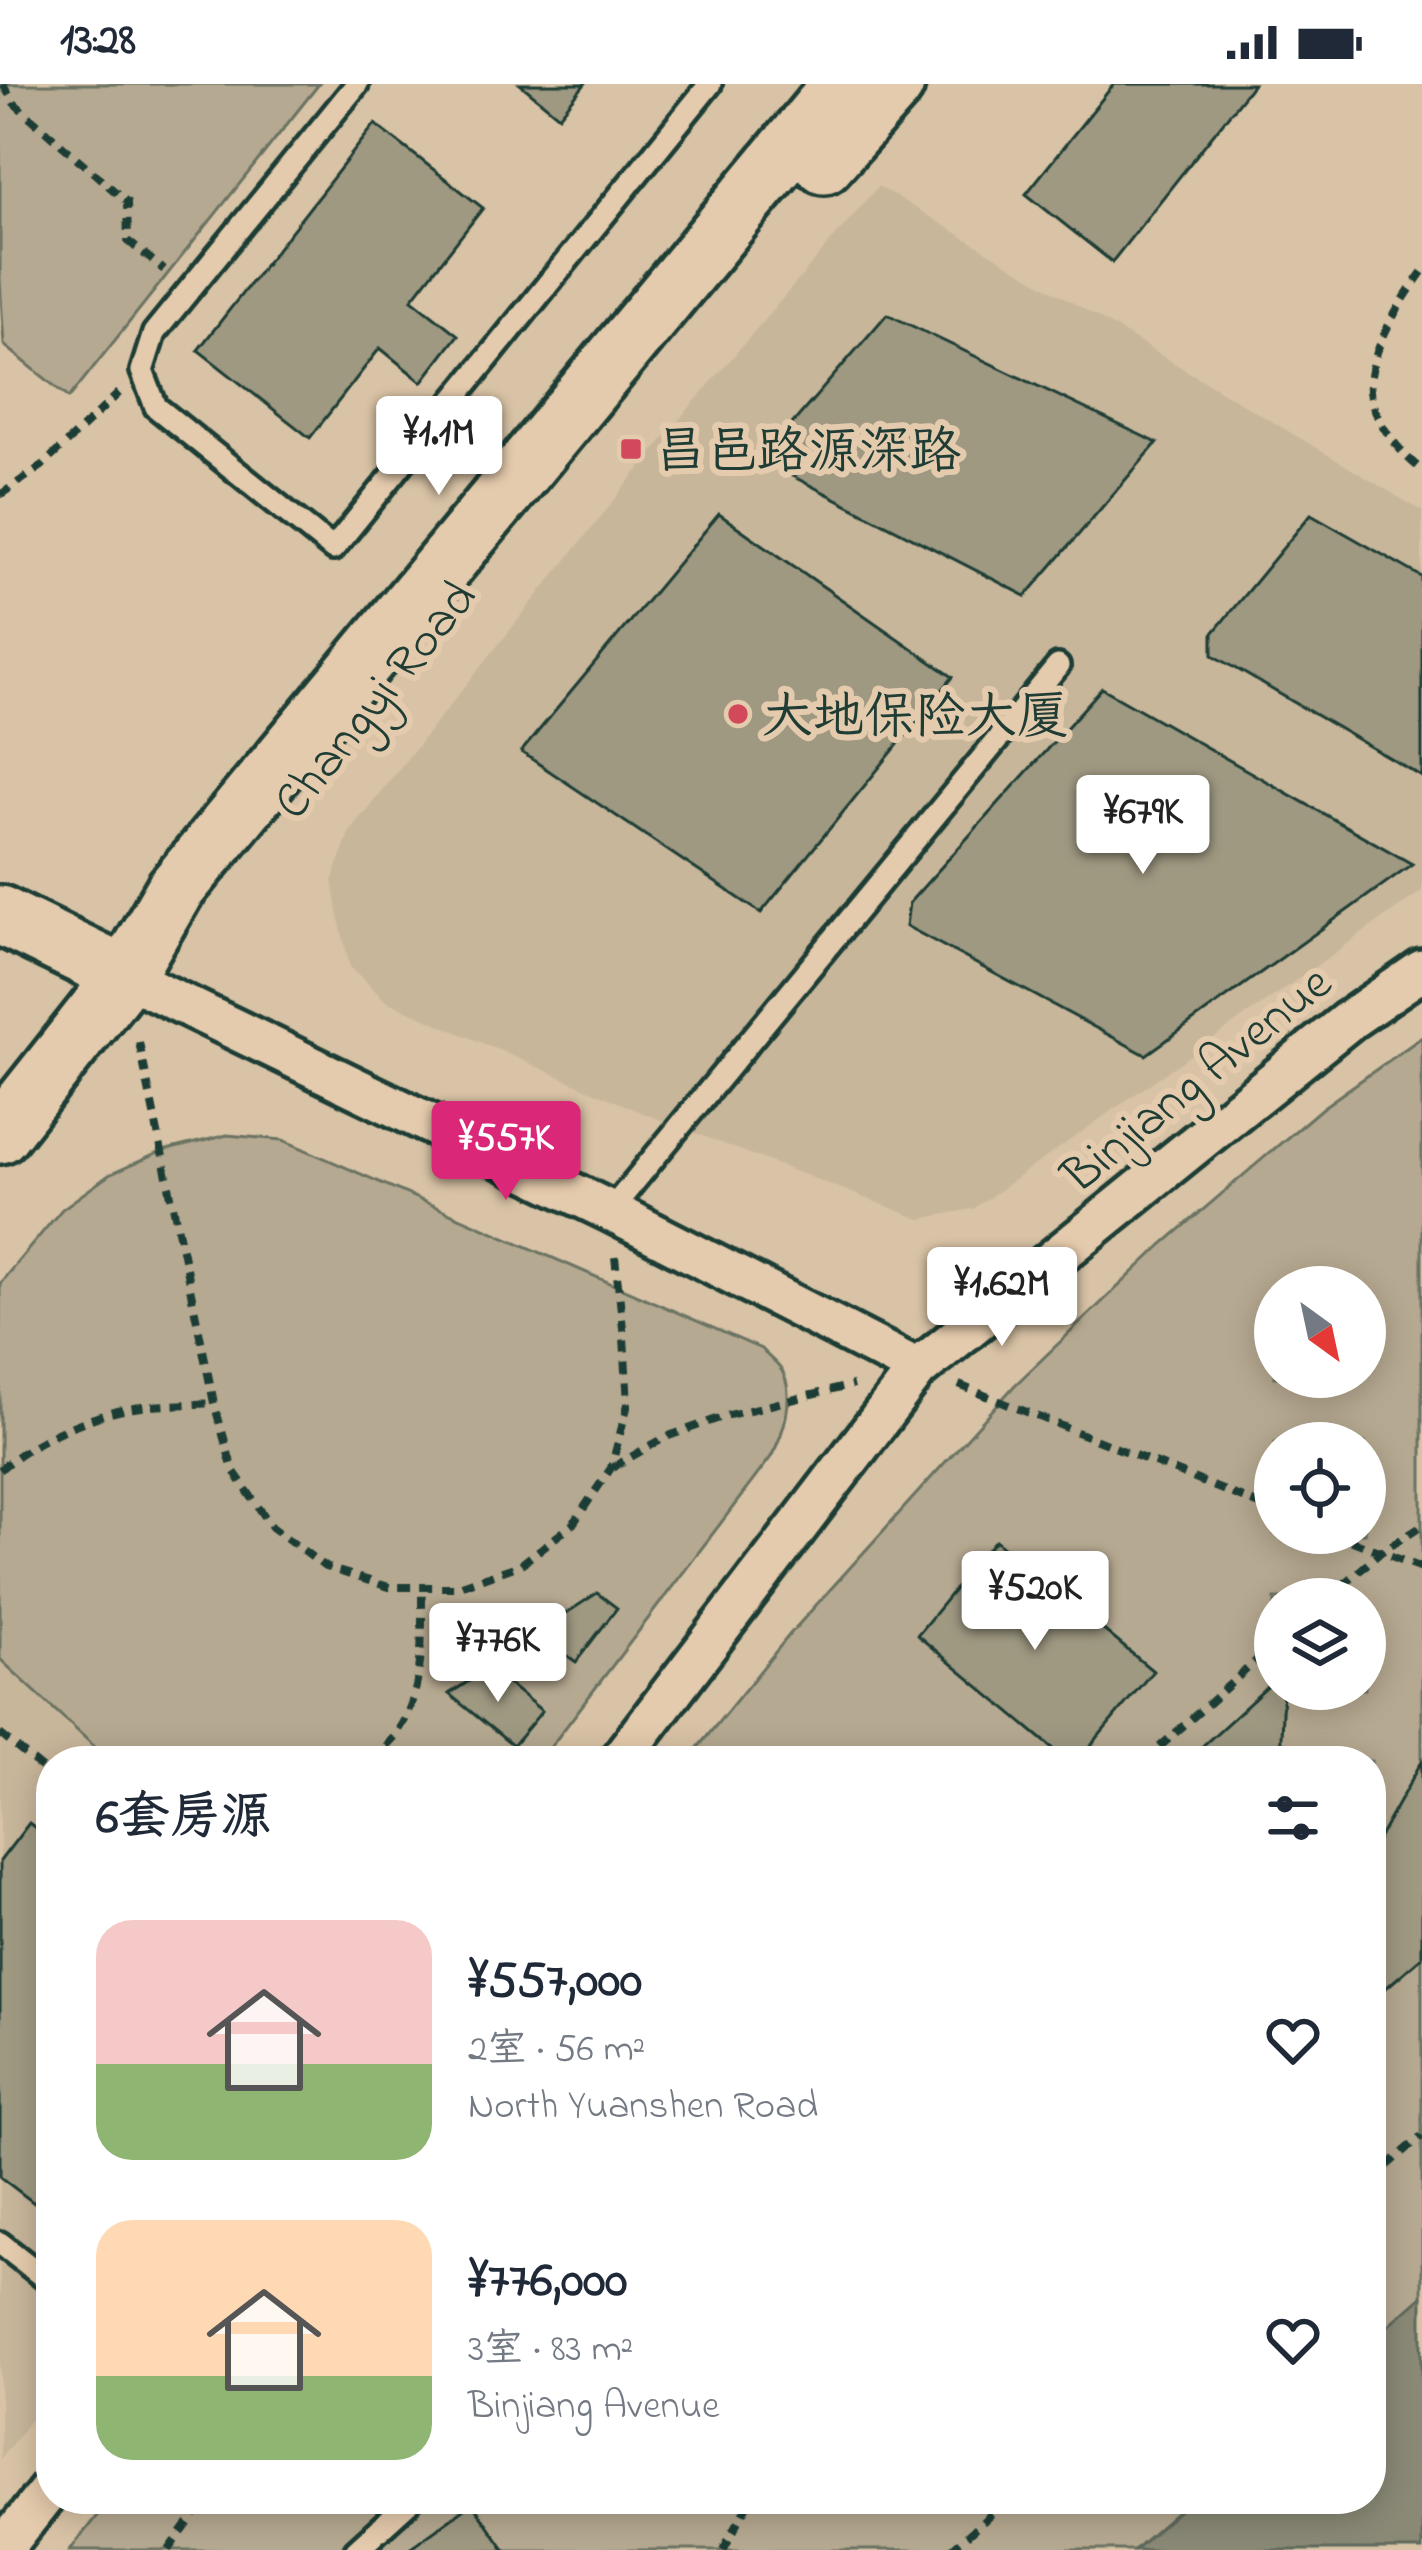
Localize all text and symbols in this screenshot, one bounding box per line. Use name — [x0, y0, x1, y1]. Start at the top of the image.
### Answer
text: 13:28 — [60, 9, 136, 75]
pin: ¥1.1M — [355, 396, 523, 498]
text: ¥1.1M — [403, 406, 475, 463]
place label: 昌邑路源深路 — [655, 417, 961, 492]
marker: 昌邑路源深路 — [618, 436, 644, 462]
street label: Changyi Road — [257, 566, 497, 837]
place label: 大地保险大厦 — [762, 682, 1068, 757]
marker: 大地保险大厦 — [725, 701, 751, 727]
pin: ¥679K — [1059, 775, 1227, 877]
text: ¥679K — [1103, 785, 1183, 842]
street label: Binjiang Avenue — [1046, 949, 1350, 1215]
pin: ¥557K — [422, 1101, 590, 1203]
text: ¥557K — [459, 1111, 553, 1168]
pin: ¥1.62M — [904, 1247, 1100, 1349]
text: ¥1.62M — [954, 1257, 1050, 1314]
north arrow — [1254, 1266, 1386, 1398]
map controls — [1254, 1266, 1386, 1710]
button: locate — [1254, 1422, 1386, 1554]
pin: ¥520K — [951, 1551, 1119, 1653]
text: ¥520K — [989, 1561, 1081, 1618]
button: layers — [1254, 1578, 1386, 1710]
pin: ¥776K — [414, 1603, 582, 1705]
text: ¥776K — [456, 1613, 540, 1670]
text: 6套房源 — [96, 1782, 271, 1857]
icon: filters — [1260, 1785, 1326, 1851]
text: ¥557,000 — [468, 1945, 642, 2020]
icon: home — [192, 1968, 336, 2112]
icon: heart — [1260, 2007, 1326, 2073]
text: 2室 · 56 m² — [468, 2022, 645, 2079]
text: North Yuanshen Road — [468, 2079, 818, 2136]
text: ¥776,000 — [468, 2245, 627, 2320]
icon: home — [192, 2268, 336, 2412]
icon: heart — [1260, 2307, 1326, 2373]
text: 3室 · 83 m² — [468, 2322, 633, 2379]
text: Binjiang Avenue — [468, 2379, 720, 2436]

